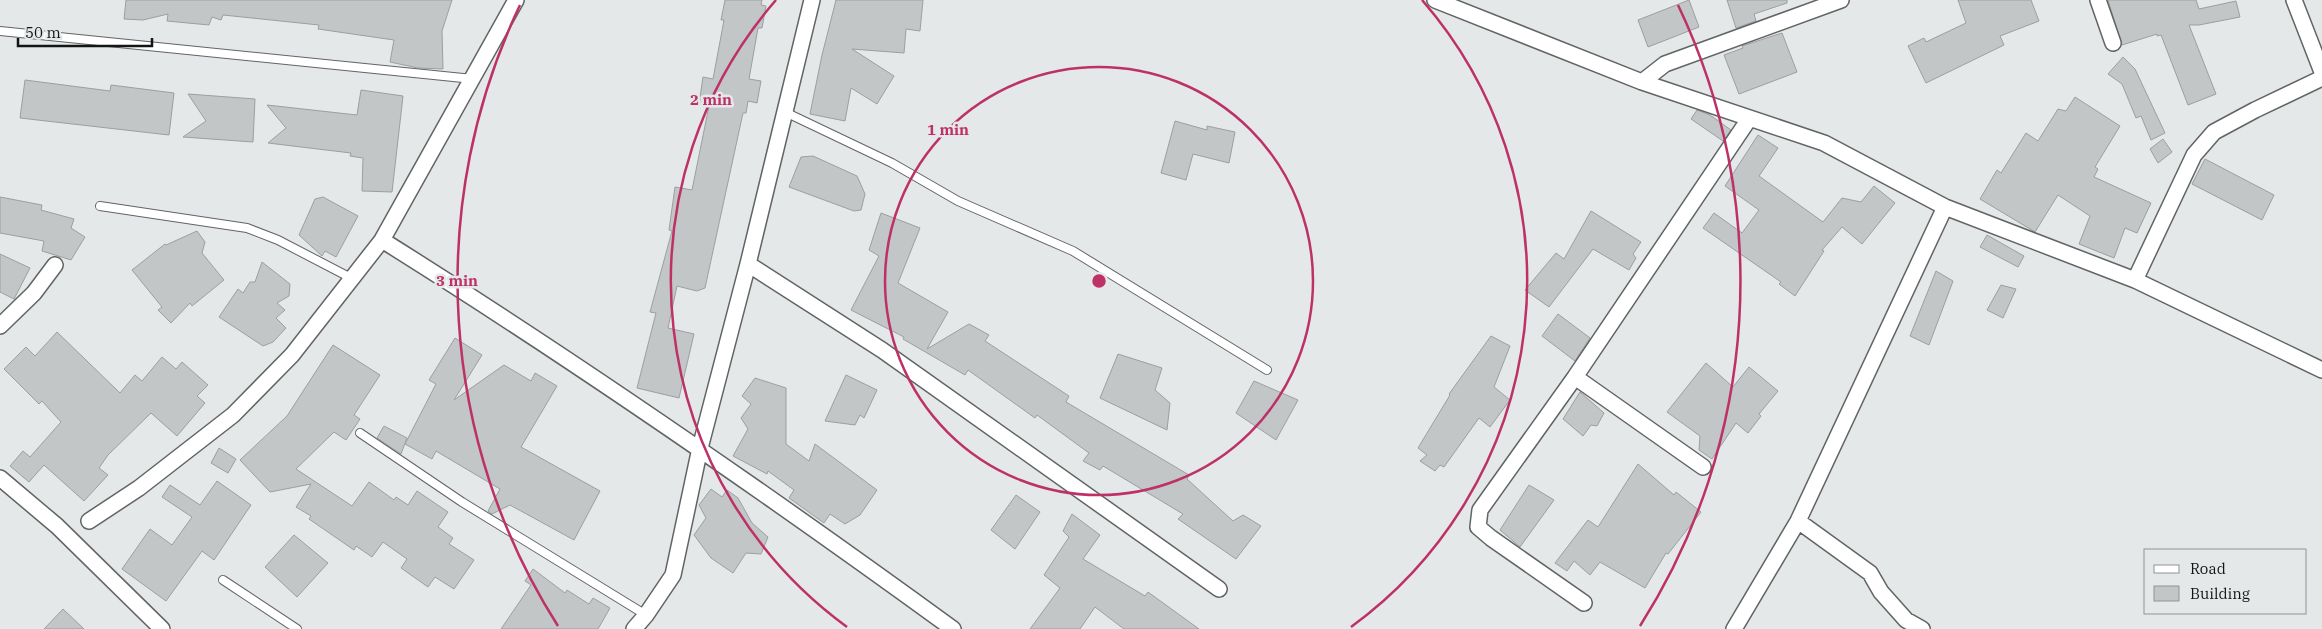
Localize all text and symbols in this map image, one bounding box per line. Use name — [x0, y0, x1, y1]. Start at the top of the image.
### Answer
scale bar — [18, 15, 151, 47]
text: 50 m — [25, 23, 61, 42]
text: 2 min — [690, 90, 732, 109]
text: 1 min — [927, 120, 969, 139]
text: 3 min — [436, 271, 478, 290]
centre of rings — [1090, 272, 1108, 290]
legend — [2144, 549, 2307, 614]
text: Road — [2190, 559, 2226, 578]
text: Building — [2190, 584, 2250, 603]

